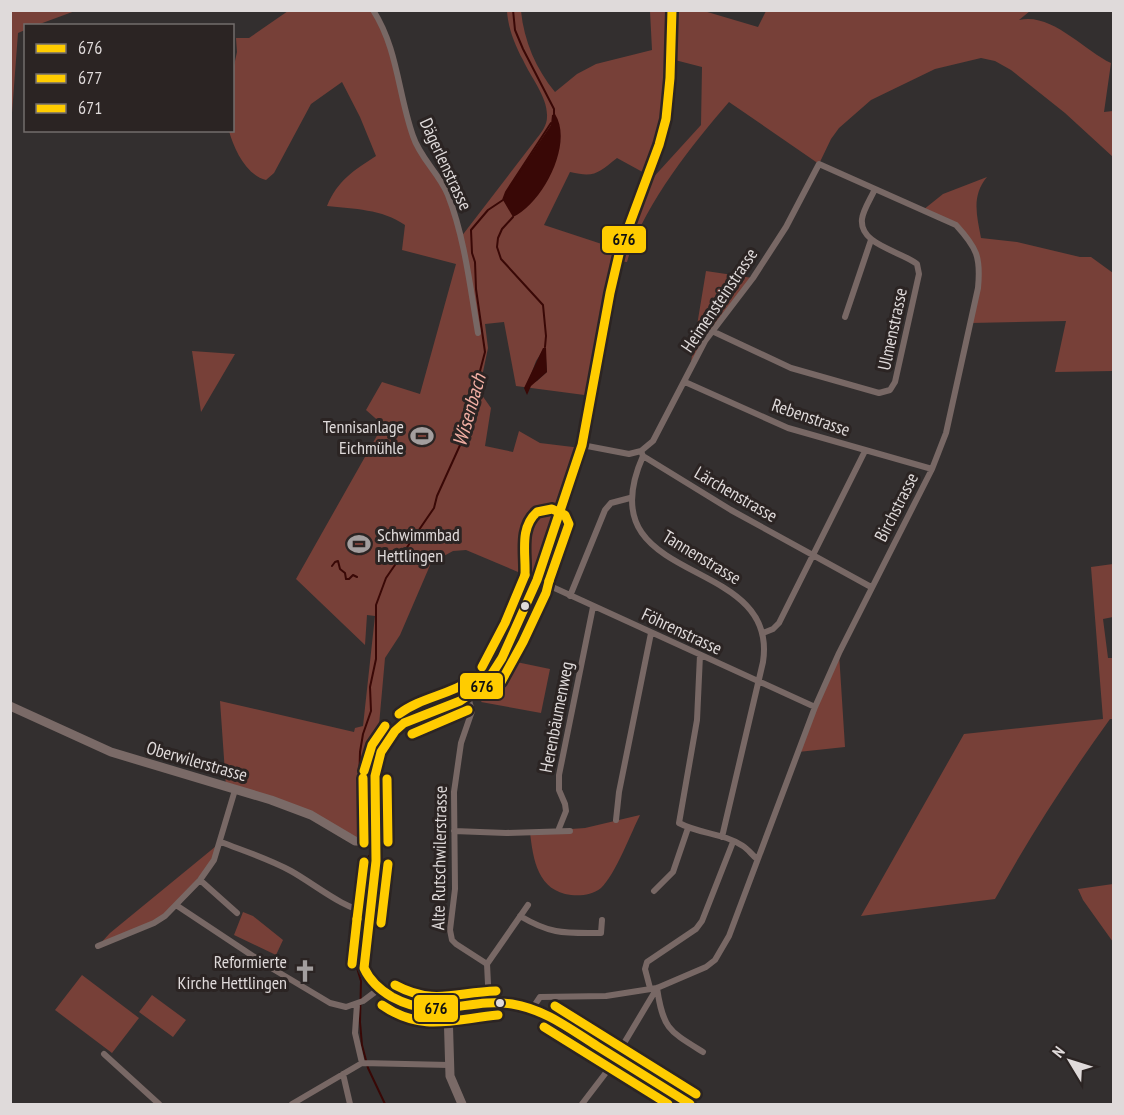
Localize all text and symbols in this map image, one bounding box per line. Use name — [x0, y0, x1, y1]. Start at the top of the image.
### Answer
legend — [24, 24, 234, 132]
text: 676 — [78, 36, 102, 59]
text: 677 — [78, 66, 102, 89]
text: 671 — [78, 96, 102, 119]
street label: Dägerlenstrasse — [415, 114, 477, 214]
line badge: 676 — [601, 225, 647, 254]
text: 676 — [613, 229, 636, 249]
street label: Heimensteinstrasse — [676, 243, 762, 357]
street label: Ulmenstrasse — [872, 286, 912, 372]
water label: Wisenbach — [446, 370, 492, 449]
street label: Rebenstrasse — [769, 393, 853, 441]
place label: Tennisanlage Eichmühle — [323, 415, 404, 459]
sports icon: Tennisanlage Eichmühle — [409, 423, 435, 449]
street label: Lärchenstrasse — [690, 461, 782, 527]
street label: Birchstrasse — [869, 469, 923, 545]
place label: Schwimmbad Hettlingen — [377, 523, 460, 567]
street label: Tannenstrasse — [659, 525, 745, 589]
sports icon: Schwimmbad Hettlingen — [346, 531, 372, 557]
unlabelled marker — [519, 600, 531, 612]
street label: Föhrenstrasse — [638, 602, 726, 660]
street label: Herenbäumenweg — [534, 659, 578, 775]
line badge: 676 — [459, 672, 504, 700]
text: 676 — [471, 676, 494, 696]
street label: Oberwilerstrasse — [144, 736, 250, 786]
street label: Alte Rutschwilerstrasse — [426, 786, 452, 930]
place label: Reformierte Kirche Hettlingen — [178, 950, 287, 994]
church icon: Reformierte Kirche Hettlingen — [292, 958, 318, 984]
line badge: 676 — [413, 994, 459, 1023]
unlabelled marker — [494, 997, 506, 1009]
text: 676 — [425, 998, 448, 1018]
north arrow — [1040, 1031, 1100, 1091]
text: N — [1048, 1042, 1069, 1061]

